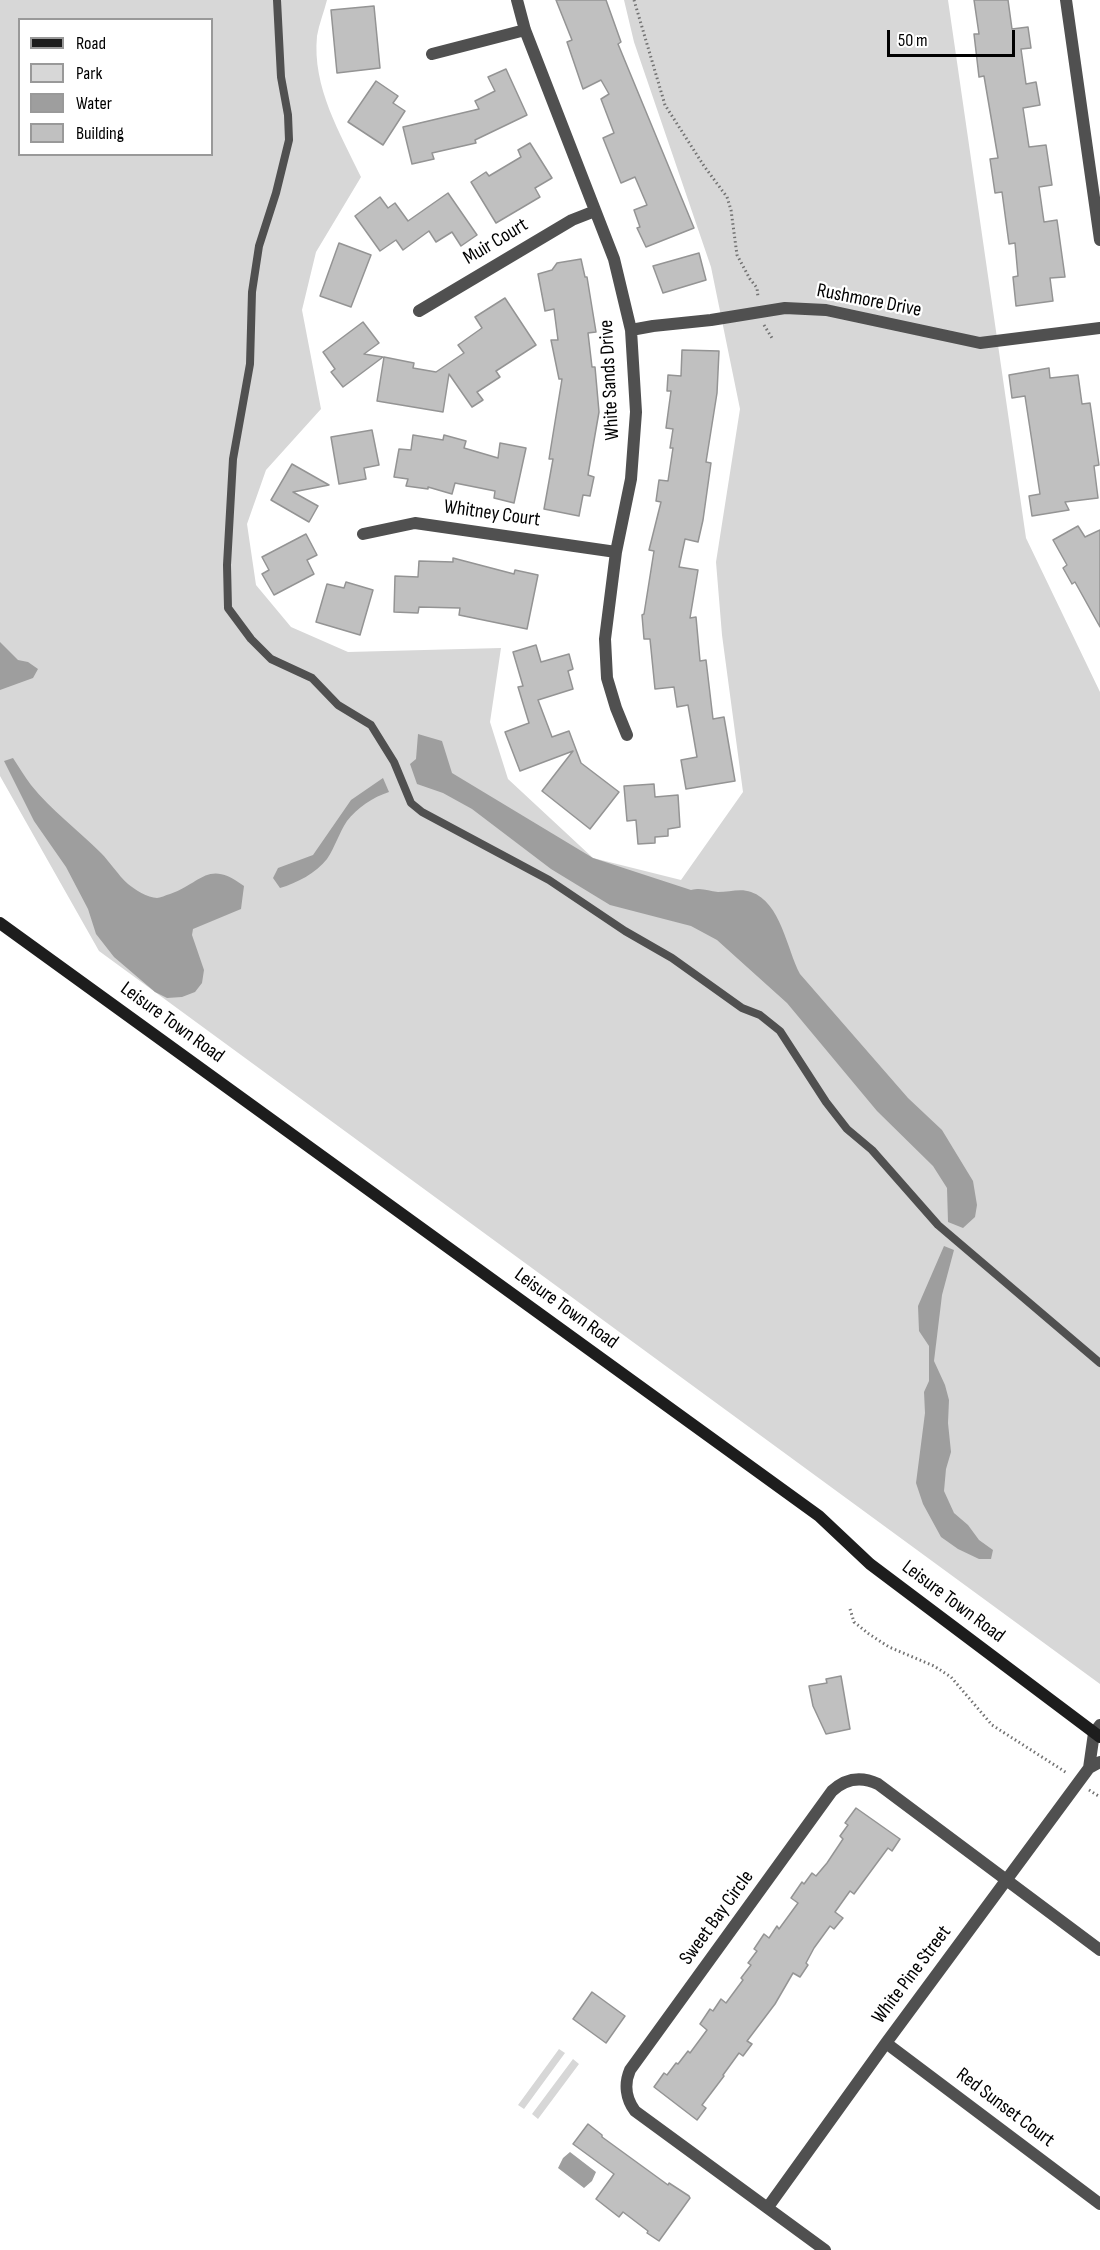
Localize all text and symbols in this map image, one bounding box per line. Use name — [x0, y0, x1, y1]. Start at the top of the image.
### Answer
legend — [18, 18, 213, 156]
scale bar — [890, 18, 1018, 56]
text: 50 m — [898, 30, 928, 51]
text: Road — [76, 33, 106, 54]
text: Park — [76, 63, 102, 84]
text: Water — [76, 93, 112, 114]
text: Building — [76, 123, 124, 144]
street label: Muir Court — [459, 213, 533, 271]
street label: Rushmore Drive — [815, 279, 923, 323]
street label: White Sands Drive — [595, 319, 625, 441]
street label: Whitney Court — [442, 495, 542, 533]
street label: Leisure Town Road — [115, 977, 229, 1069]
street label: Leisure Town Road — [509, 1263, 623, 1355]
street label: Leisure Town Road — [897, 1556, 1009, 1648]
street label: Sweet Bay Circle — [675, 1866, 759, 1970]
street label: White Pine Street — [867, 1921, 957, 2029]
street label: Red Sunset Court — [951, 2063, 1059, 2153]

